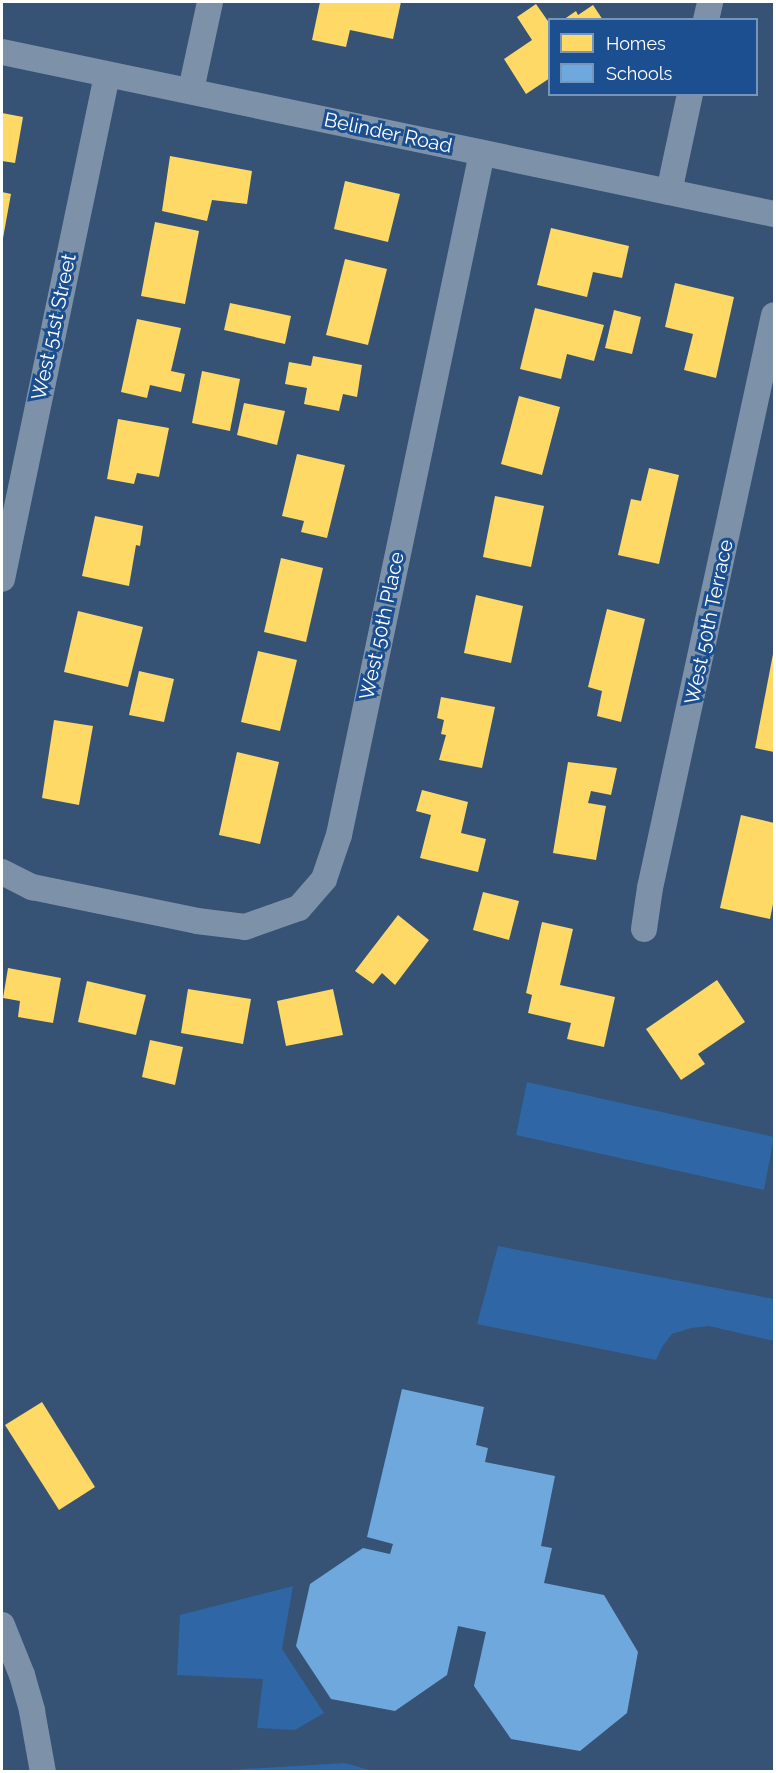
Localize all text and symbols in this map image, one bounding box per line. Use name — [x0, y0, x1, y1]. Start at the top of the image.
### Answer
legend — [548, 18, 758, 96]
text: Homes — [606, 33, 666, 54]
text: Schools — [606, 63, 672, 84]
street label: Belinder Road — [322, 108, 454, 158]
street label: West 51st Street — [27, 252, 81, 402]
street label: West 50th Terrace — [680, 537, 738, 707]
street label: West 50th Place — [355, 550, 409, 702]

